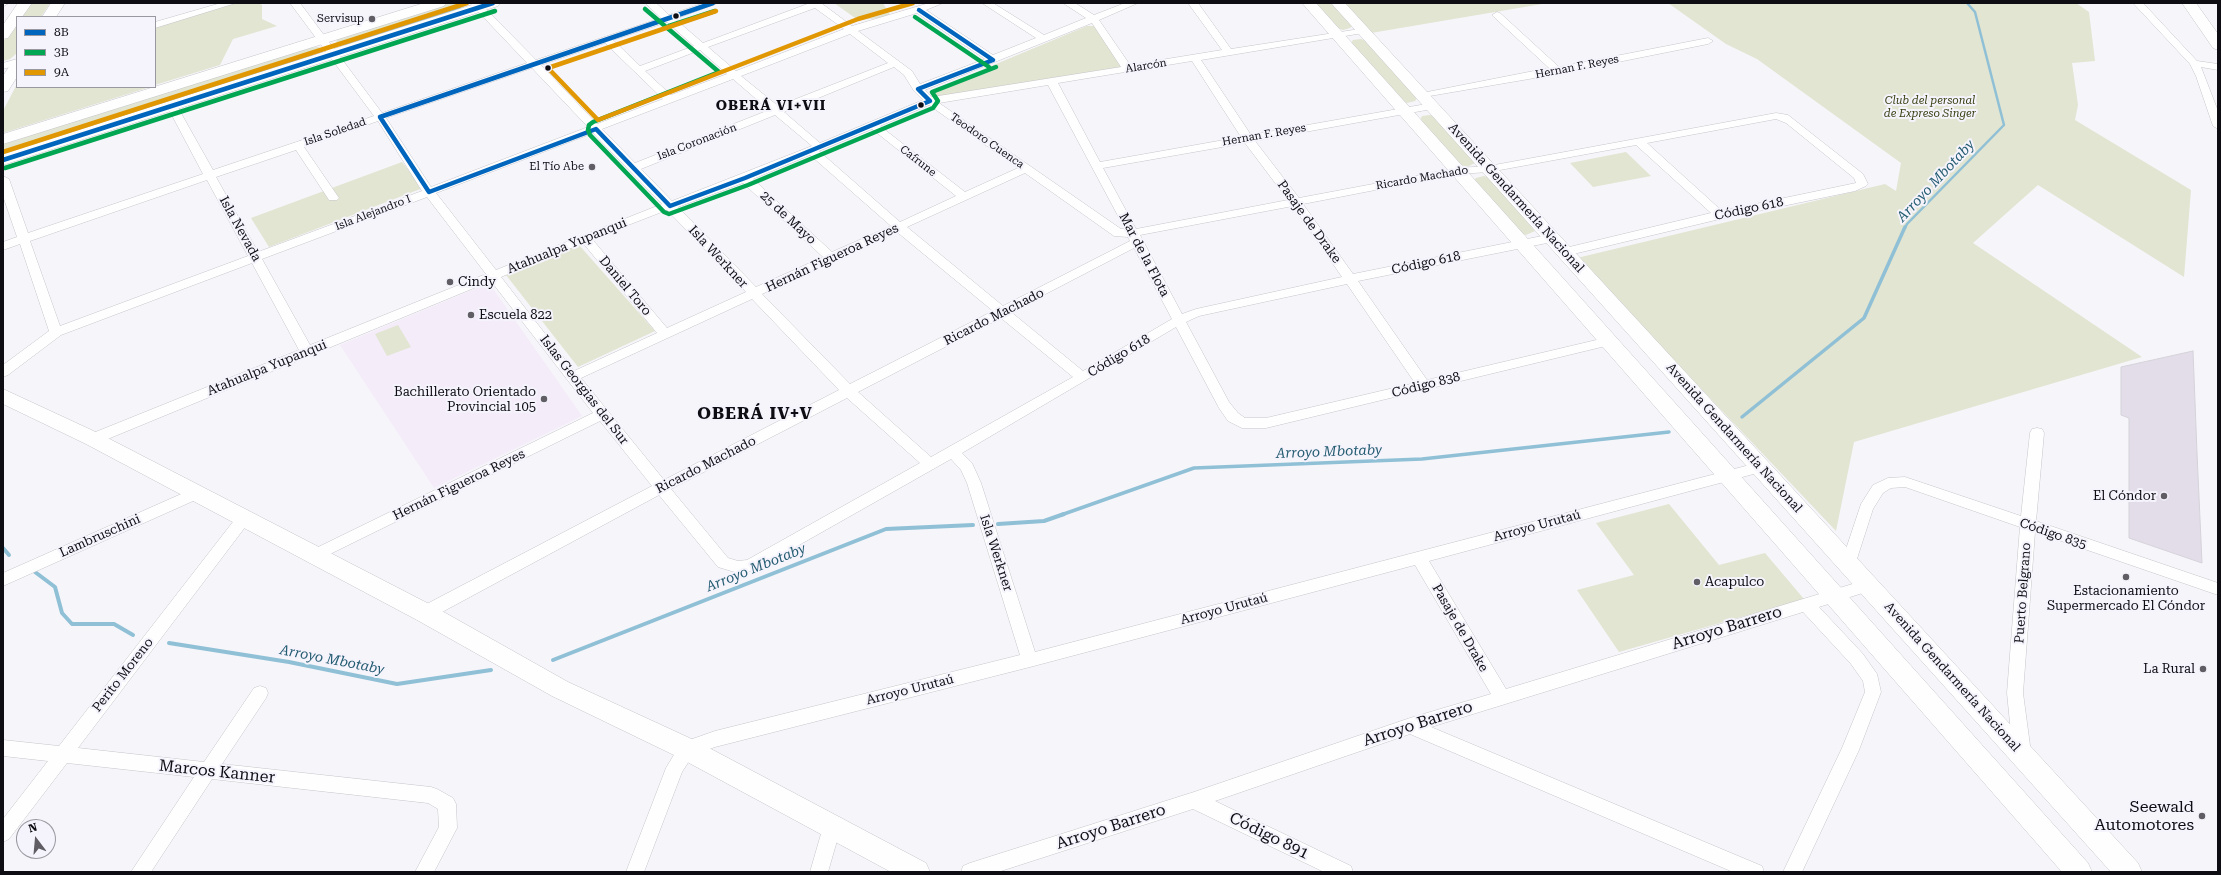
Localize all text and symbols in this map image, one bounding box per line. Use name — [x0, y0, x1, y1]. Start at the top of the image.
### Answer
unlabelled marker — [671, 11, 681, 21]
place label: Servisup — [317, 12, 364, 26]
marker: Servisup — [367, 14, 377, 24]
legend — [16, 16, 156, 88]
text: 8B — [54, 25, 69, 39]
text: 3B — [54, 45, 69, 59]
street label: Hernan F. Reyes — [1534, 52, 1620, 82]
street label: Alarcón — [1124, 56, 1168, 76]
unlabelled marker — [543, 63, 553, 73]
text: 9A — [54, 65, 69, 79]
park label: Club del personal de Expreso Singer — [1884, 94, 1976, 120]
district label: OBERÁ VI+VII — [716, 98, 826, 114]
unlabelled marker — [916, 100, 926, 110]
street label: Teodoro Cuenca — [947, 111, 1027, 171]
street label: Isla Soledad — [302, 115, 368, 149]
street label: Avenida Gendarmería Nacional — [1445, 120, 1587, 276]
street label: Isla Coronación — [656, 121, 738, 163]
street label: Hernan F. Reyes — [1221, 121, 1307, 149]
water label: Arroyo Mbotaby — [1894, 137, 1978, 225]
street label: Cafrune — [897, 143, 939, 179]
place label: El Tío Abe — [529, 160, 584, 174]
marker: El Tío Abe — [587, 162, 597, 172]
street label: Ricardo Machado — [1375, 163, 1469, 193]
street label: Pasaje de Drake — [1274, 178, 1344, 266]
street label: 25 de Mayo — [757, 188, 819, 248]
street label: Isla Alejandro I — [333, 192, 413, 234]
street label: Isla Nevada — [216, 194, 264, 264]
street label: Código 618 — [1713, 194, 1785, 224]
street label: Mar de la Flota — [1115, 210, 1173, 300]
street label: Atahualpa Yupanqui — [505, 215, 629, 277]
street label: Hernán Figueroa Reyes — [763, 220, 901, 296]
street label: Isla Werkner — [685, 223, 751, 291]
street label: Código 618 — [1390, 248, 1462, 278]
street label: Daniel Toro — [596, 253, 654, 319]
place label: Cindy — [458, 274, 496, 290]
marker: Cindy — [445, 277, 455, 287]
street label: Ricardo Machado — [941, 285, 1047, 349]
place label: Escuela 822 — [479, 307, 552, 323]
marker: Escuela 822 — [466, 310, 476, 320]
street label: Código 618 — [1085, 331, 1153, 381]
street label: Islas Georgias del Sur — [536, 332, 632, 448]
street label: Atahualpa Yupanqui — [205, 337, 329, 399]
street label: Avenida Gendarmería Nacional — [1663, 360, 1805, 516]
street label: Código 838 — [1390, 369, 1462, 401]
place label: Bachillerato Orientado Provincial 105 — [394, 384, 536, 415]
marker: Bachillerato Orientado Provincial 105 — [539, 394, 549, 404]
district label: OBERÁ IV+V — [697, 404, 813, 424]
street label: Ricardo Machado — [653, 433, 759, 497]
water label: Arroyo Mbotaby — [1276, 442, 1382, 462]
street label: Hernán Figueroa Reyes — [390, 446, 528, 524]
place label: El Cóndor — [2093, 488, 2156, 504]
marker: El Cóndor — [2159, 491, 2169, 501]
street label: Arroyo Urutaú — [1492, 507, 1582, 545]
street label: Lambruschini — [57, 511, 143, 561]
street label: Isla Werkner — [976, 513, 1016, 593]
street label: Código 835 — [2017, 515, 2089, 553]
water label: Arroyo Mbotaby — [704, 540, 808, 596]
street label: Puerto Belgrano — [2012, 542, 2034, 644]
marker: Estacionamiento Supermercado El Cóndor — [2121, 572, 2131, 582]
place label: Acapulco — [1705, 574, 1764, 590]
marker: Acapulco — [1692, 577, 1702, 587]
street label: Pasaje de Drake — [1429, 581, 1491, 675]
place label: Estacionamiento Supermercado El Cóndor — [2047, 583, 2205, 614]
street label: Arroyo Urutaú — [1179, 590, 1269, 628]
street label: Avenida Gendarmería Nacional — [1881, 599, 2023, 755]
street label: Arroyo Barrero — [1670, 602, 1784, 654]
street label: Perito Moreno — [89, 635, 157, 715]
water label: Arroyo Mbotaby — [278, 642, 386, 678]
place label: La Rural — [2143, 661, 2195, 677]
marker: La Rural — [2198, 664, 2208, 674]
street label: Arroyo Urutaú — [865, 672, 955, 708]
street label: Arroyo Barrero — [1361, 697, 1475, 751]
street label: Marcos Kanner — [158, 756, 276, 788]
place label: Seewald Automotores — [2095, 797, 2194, 835]
street label: Arroyo Barrero — [1054, 800, 1168, 854]
street label: Código 891 — [1226, 808, 1312, 864]
marker: Seewald Automotores — [2197, 811, 2207, 821]
north arrow — [16, 819, 56, 859]
text: N — [27, 821, 39, 835]

